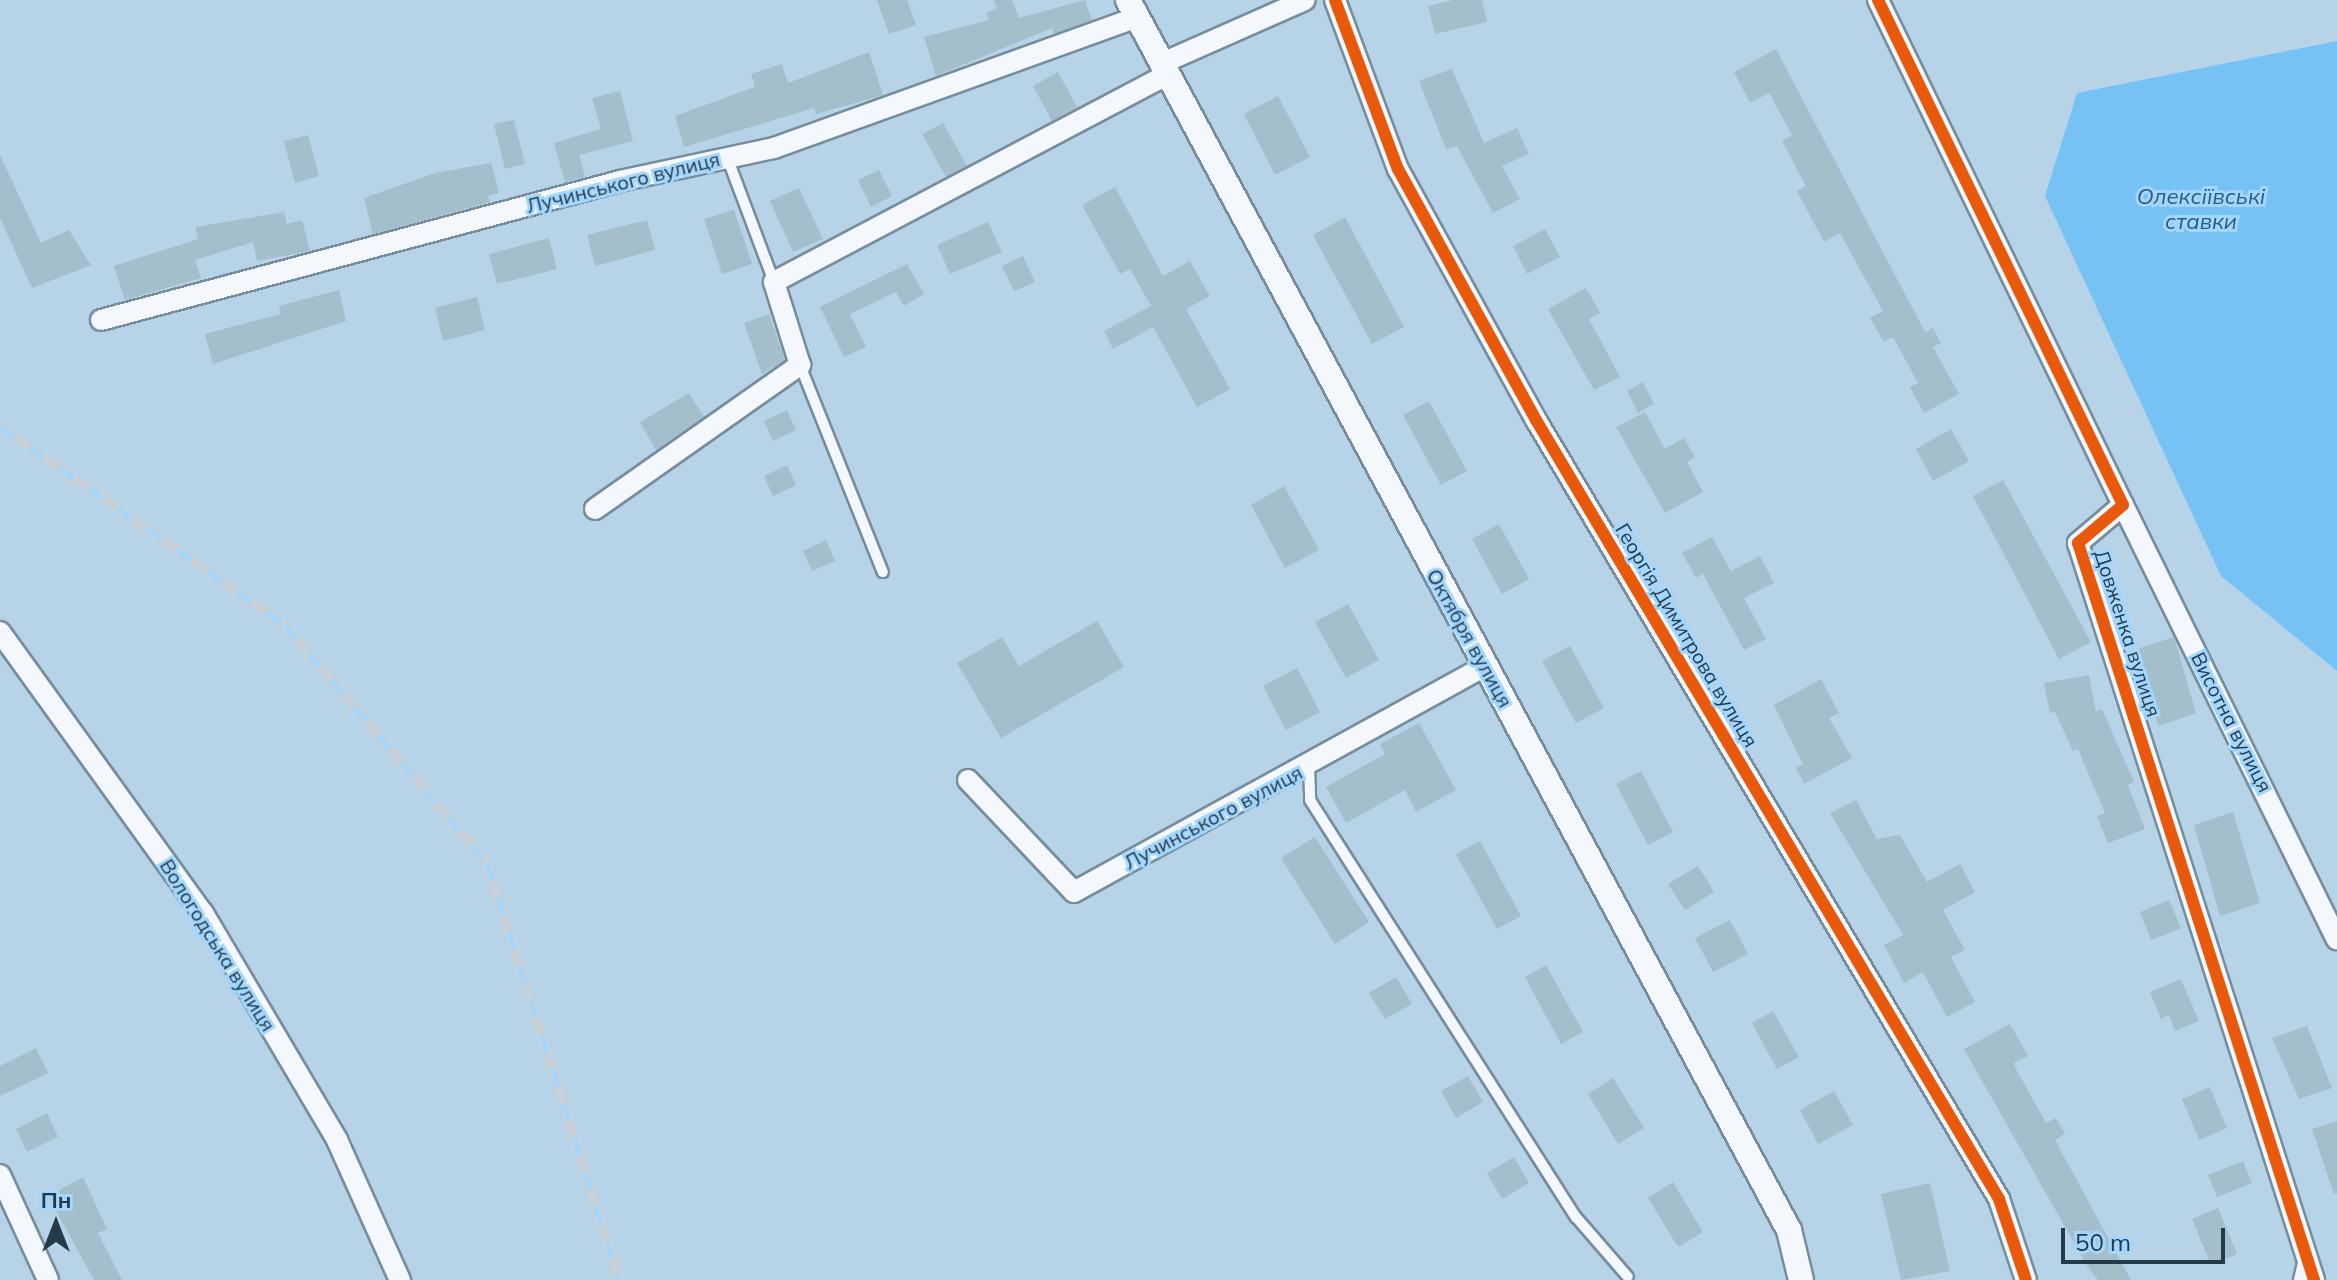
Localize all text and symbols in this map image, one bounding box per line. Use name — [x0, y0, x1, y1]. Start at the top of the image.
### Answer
street label: Лучинського вулиця — [524, 146, 722, 218]
water label: Олексіївські ставки — [2137, 183, 2265, 234]
street label: Георгія Димитрова вулиця — [1611, 519, 1763, 751]
street label: Довженка вулиця — [2090, 546, 2166, 720]
street label: Октября вулиця — [1422, 565, 1518, 711]
street label: Висотна вулиця — [2186, 648, 2278, 796]
street label: Лучинського вулиця — [1120, 760, 1306, 874]
street label: Вологодська вулиця — [155, 854, 281, 1036]
north arrow — [16, 1184, 96, 1264]
text: Пн — [41, 1186, 71, 1214]
scale bar — [2065, 1212, 2229, 1262]
text: 50 m — [2075, 1227, 2131, 1257]

